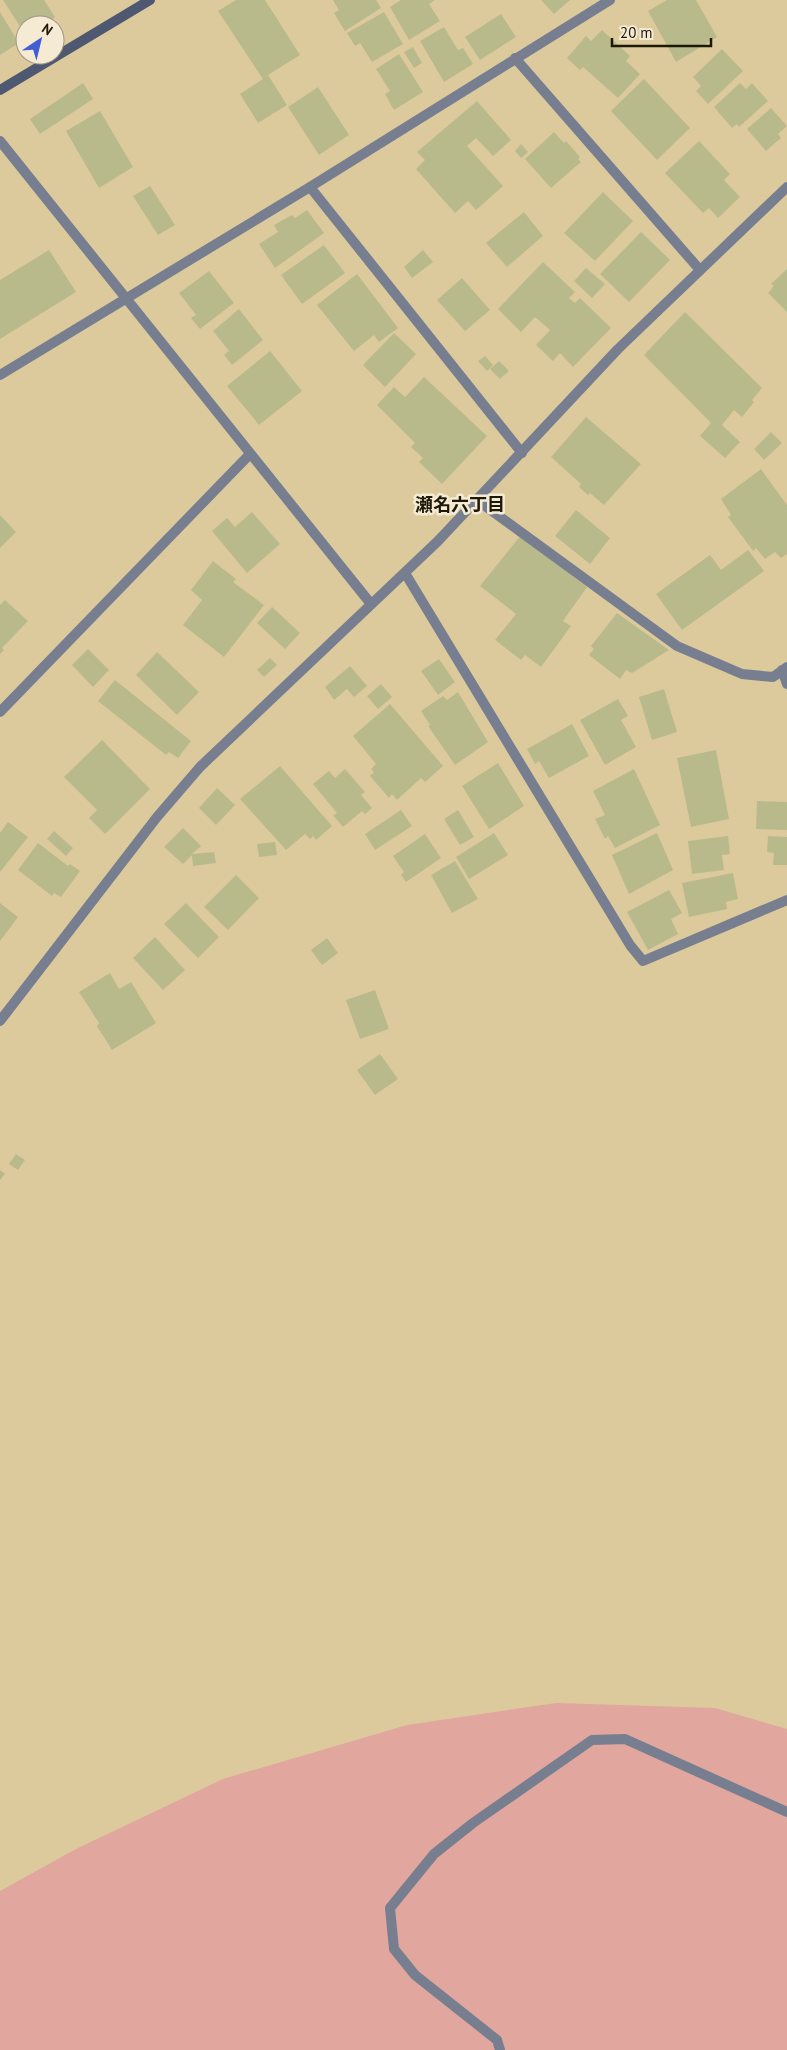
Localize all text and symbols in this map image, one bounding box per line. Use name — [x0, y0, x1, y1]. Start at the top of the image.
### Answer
north arrow — [15, 15, 65, 65]
scale bar — [612, 15, 711, 47]
text: N — [39, 19, 56, 39]
text: 20 m — [620, 23, 653, 42]
district label: 瀬名六丁目 — [415, 493, 505, 516]

